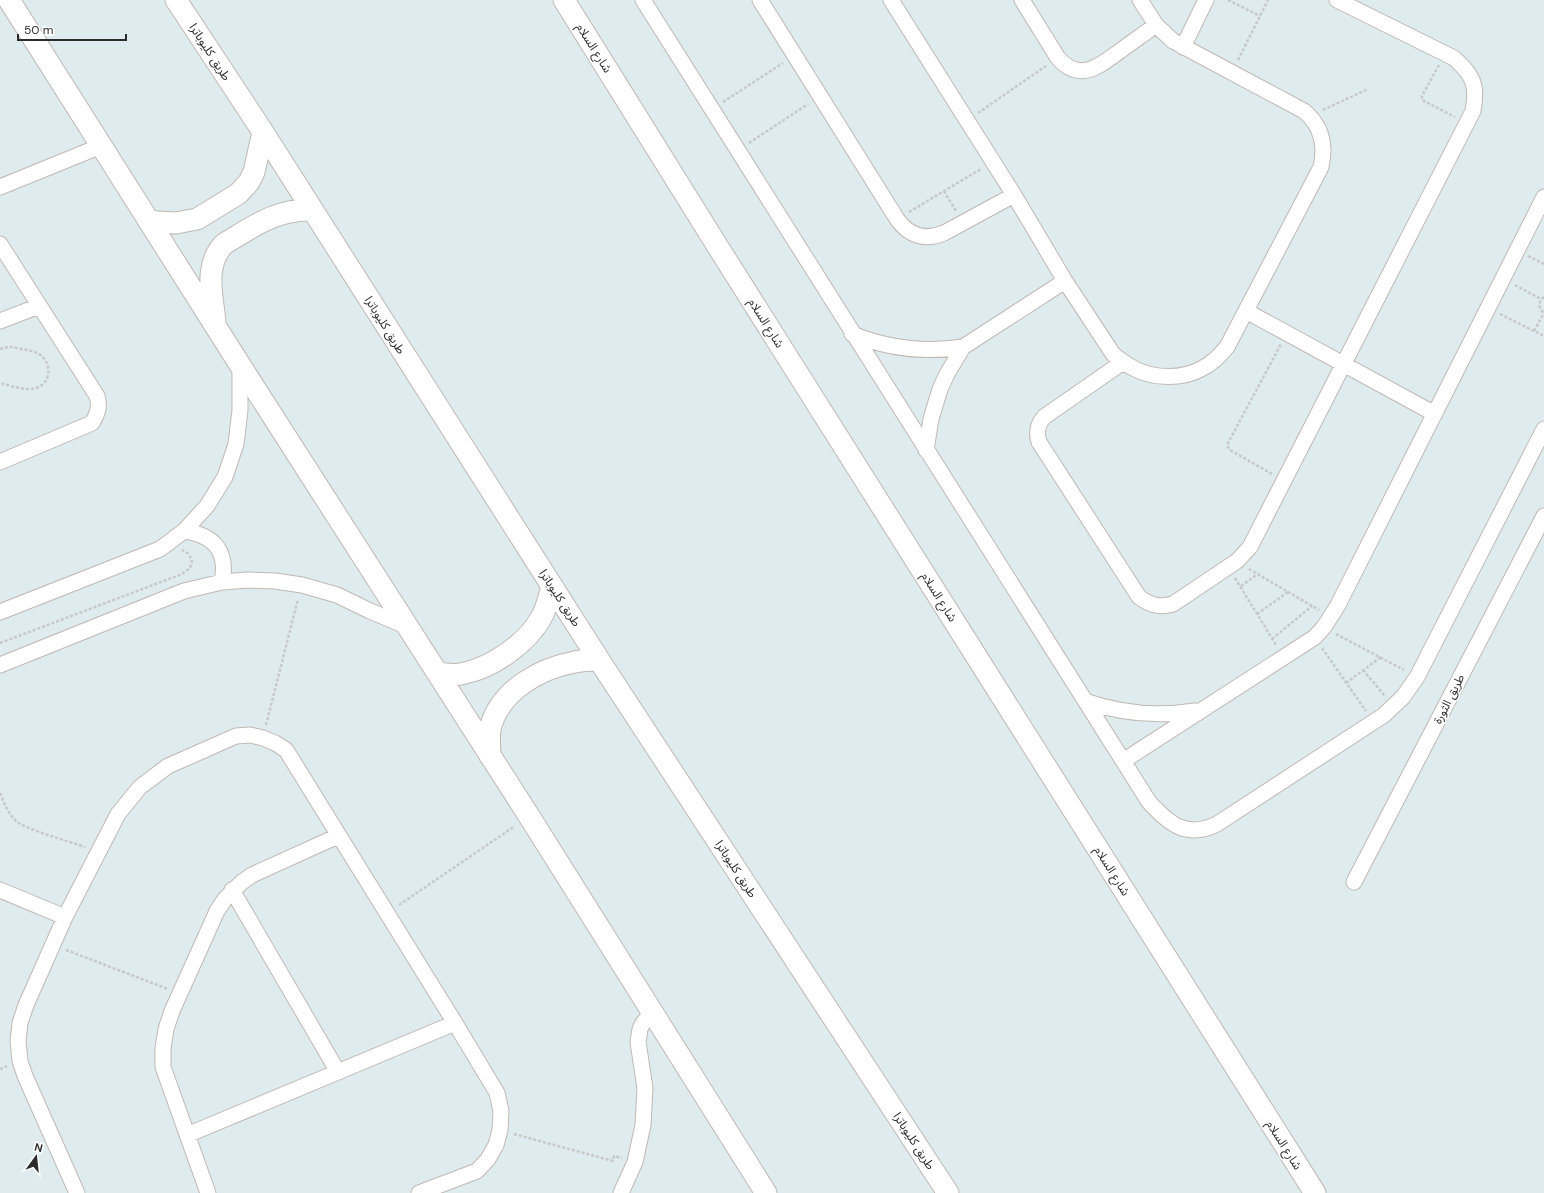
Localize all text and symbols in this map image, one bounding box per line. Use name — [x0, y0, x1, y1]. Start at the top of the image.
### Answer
scale bar — [18, 16, 126, 42]
street label: طريق كليوباترا — [186, 20, 234, 84]
street label: شارع السلام — [572, 20, 616, 76]
text: 50 m — [24, 22, 53, 38]
street label: طريق كليوباترا — [361, 293, 409, 357]
street label: شارع السلام — [744, 295, 788, 351]
street label: طريق كليوباترا — [536, 566, 584, 630]
street label: شارع السلام — [917, 569, 961, 625]
street label: طريق الثورة — [1430, 671, 1468, 727]
street label: طريق كليوباترا — [712, 837, 760, 901]
street label: شارع السلام — [1090, 843, 1134, 899]
street label: طريق كليوباترا — [890, 1109, 938, 1173]
street label: شارع السلام — [1262, 1117, 1306, 1173]
north arrow — [16, 1137, 56, 1177]
text: N — [33, 1140, 44, 1155]

